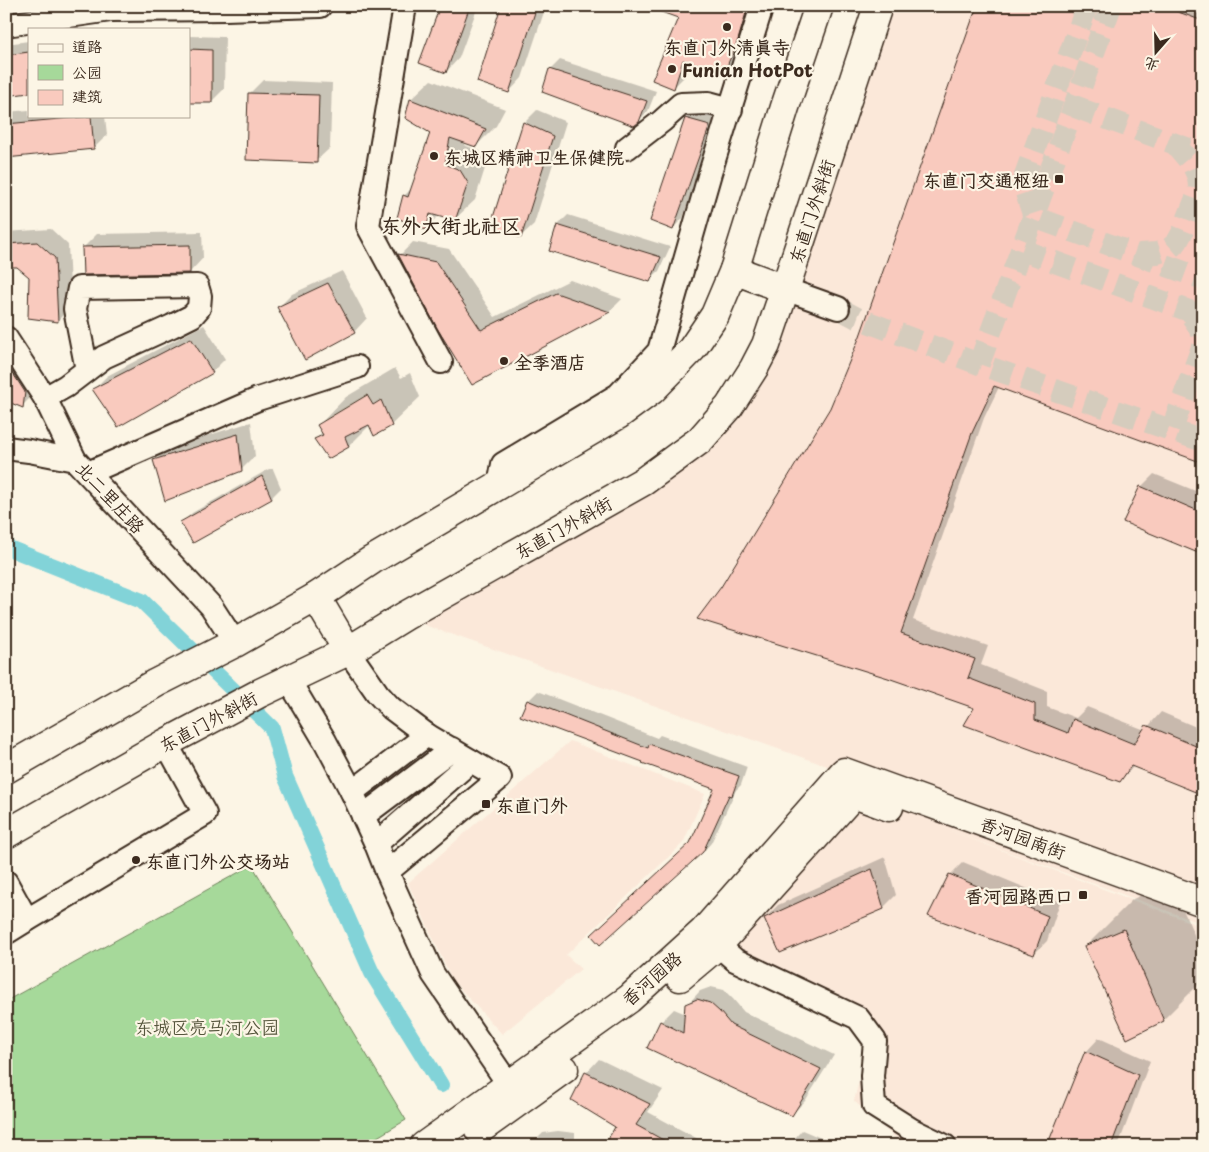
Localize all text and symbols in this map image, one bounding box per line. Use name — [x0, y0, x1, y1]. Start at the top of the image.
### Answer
marker: 东直门外清真寺 — [721, 21, 733, 33]
legend — [28, 28, 190, 118]
north arrow — [1132, 28, 1182, 78]
place label: 东直门外清真寺 — [664, 33, 790, 60]
text: 道路 — [72, 34, 102, 57]
text: 北 — [1141, 52, 1162, 77]
place label: Funian HotPot — [682, 56, 813, 83]
text: 公园 — [72, 60, 102, 83]
marker: Funian HotPot — [666, 63, 678, 75]
text: 建筑 — [72, 84, 102, 107]
place label: 东城区精神卫生保健院 — [444, 143, 624, 170]
marker: 东城区精神卫生保健院 — [428, 150, 440, 162]
street label: 东直门外斜街 — [781, 155, 841, 267]
place label: 东直门交通枢纽 — [923, 166, 1049, 193]
marker: 东直门交通枢纽 — [1053, 173, 1065, 185]
district label: 东外大街北社区 — [381, 210, 521, 240]
place label: 全季酒店 — [514, 348, 586, 375]
marker: 全季酒店 — [498, 355, 510, 367]
street label: 北二里庄路 — [70, 455, 152, 539]
street label: 东直门外斜街 — [509, 489, 617, 565]
street label: 东直门外斜街 — [154, 684, 262, 758]
place label: 东直门外 — [496, 791, 568, 818]
marker: 东直门外 — [480, 798, 492, 810]
street label: 香河园南街 — [976, 809, 1070, 865]
place label: 东直门外公交场站 — [146, 847, 290, 874]
marker: 东直门外公交场站 — [130, 854, 142, 866]
place label: 香河园路西口 — [965, 882, 1073, 909]
marker: 香河园路西口 — [1077, 889, 1089, 901]
street label: 香河园路 — [615, 944, 687, 1012]
park label: 东城区亮马河公园 — [135, 1013, 279, 1040]

